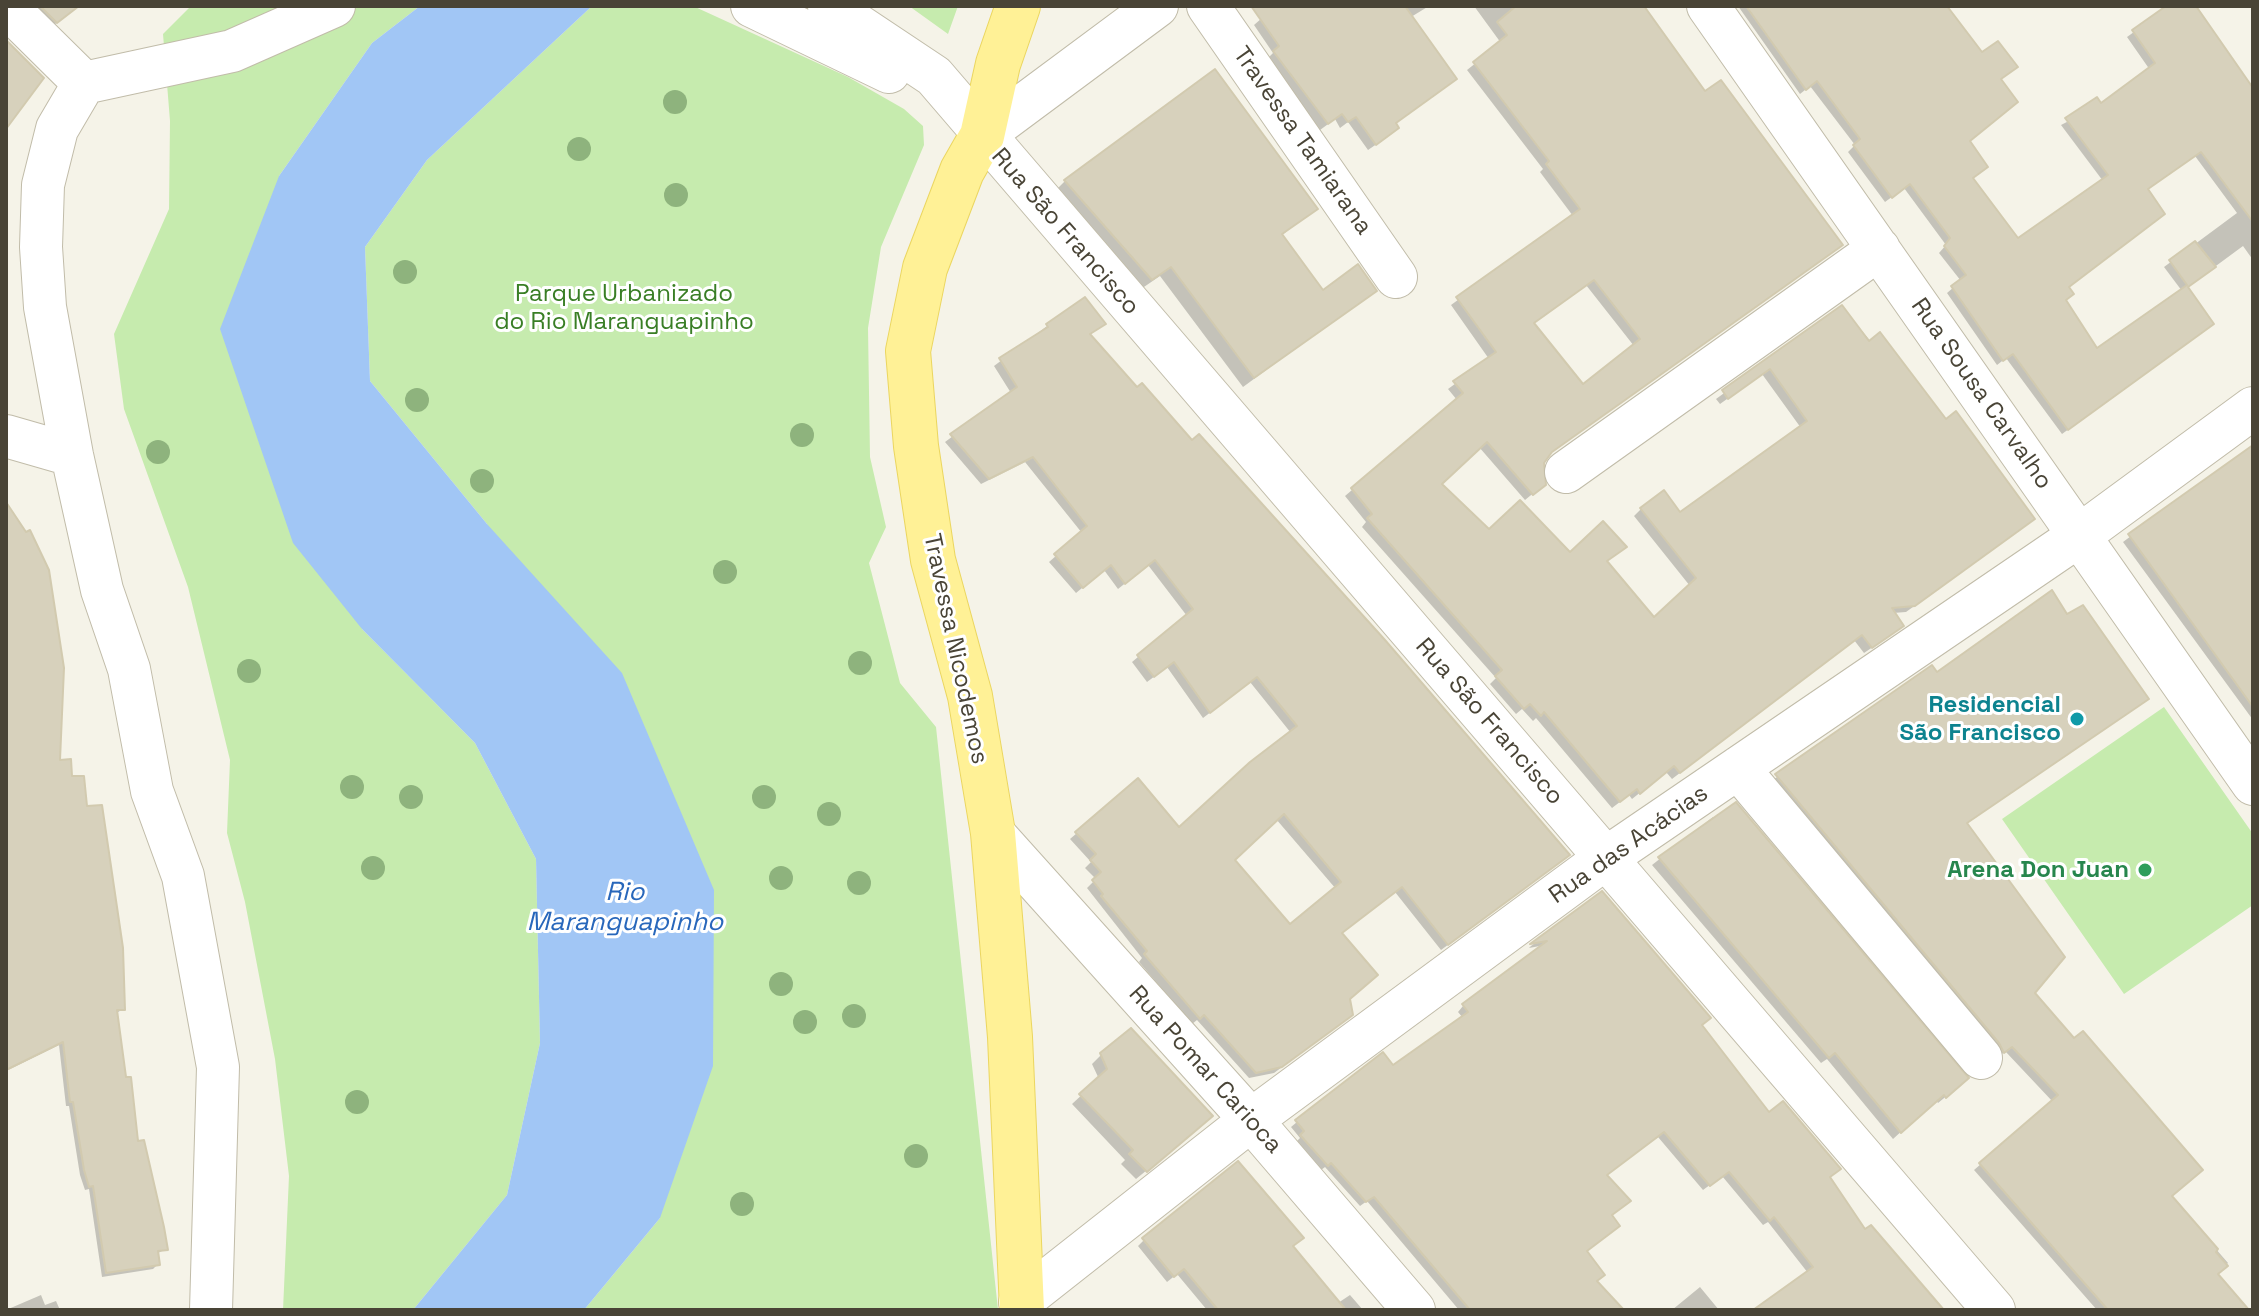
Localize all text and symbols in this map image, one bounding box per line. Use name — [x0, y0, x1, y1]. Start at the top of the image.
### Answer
street label: Travessa Tamiarana — [1226, 41, 1378, 241]
street label: Rua São Francisco — [985, 143, 1145, 321]
park label: Parque Urbanizado do Rio Maranguapinho — [494, 280, 754, 336]
street label: Rua Sousa Carvalho — [1904, 293, 2058, 495]
street label: Travessa Nicodemos — [917, 531, 993, 767]
street label: Rua São Francisco — [1409, 633, 1569, 811]
place label: Residencial São Francisco — [1900, 691, 2061, 747]
marker: Residencial São Francisco — [2068, 710, 2086, 728]
street label: Rua das Acácias — [1544, 779, 1714, 911]
place label: Arena Don Juan — [1947, 856, 2129, 884]
marker: Arena Don Juan — [2136, 861, 2154, 879]
water label: Rio Maranguapinho — [527, 877, 723, 938]
street label: Rua Pomar Carioca — [1122, 980, 1288, 1160]

